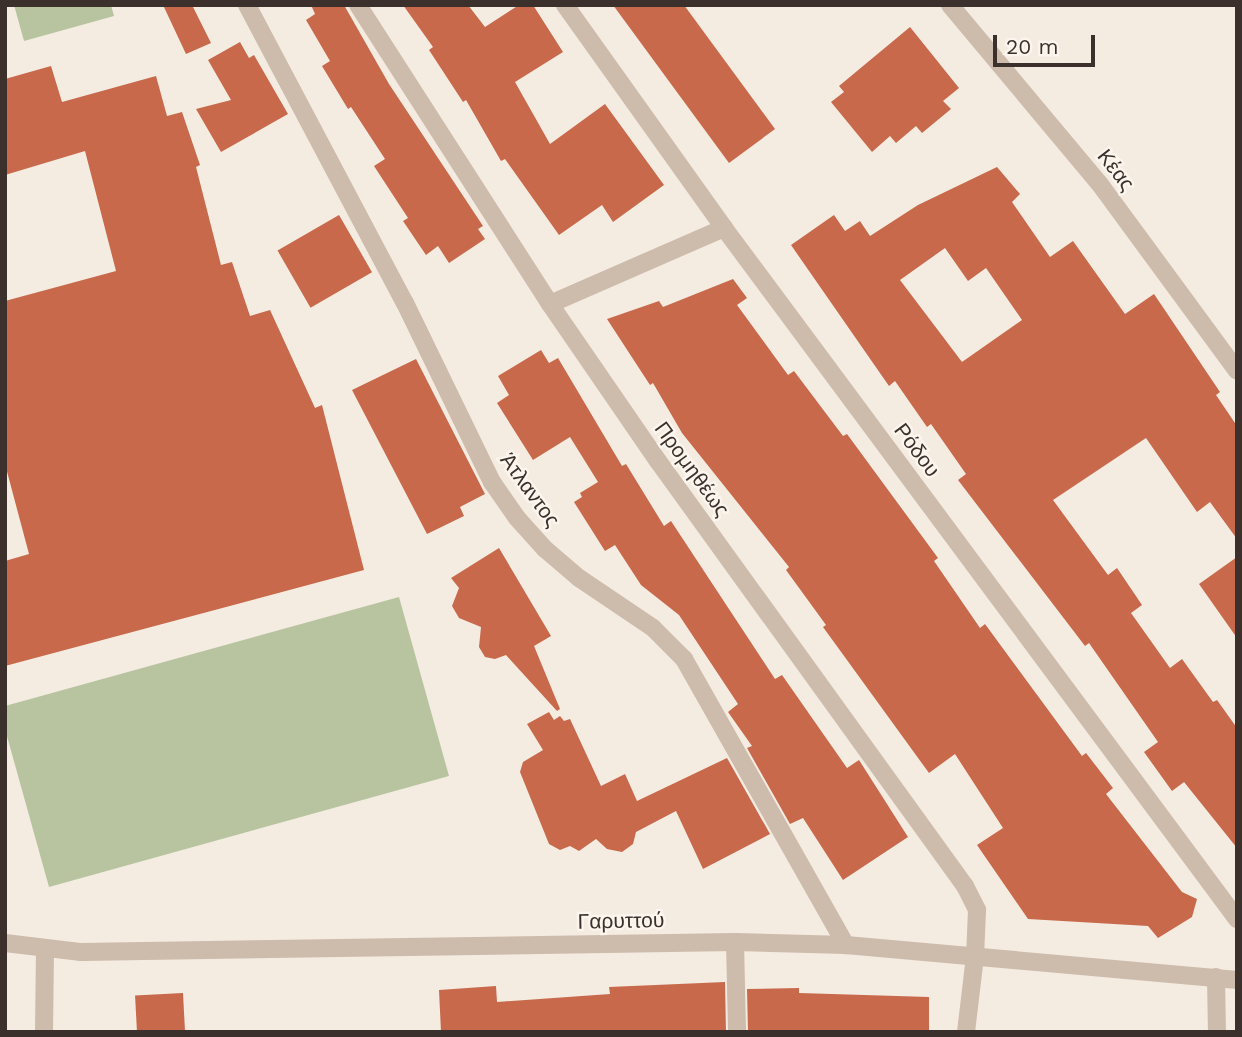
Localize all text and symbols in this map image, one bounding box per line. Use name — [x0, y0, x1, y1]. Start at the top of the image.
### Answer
scale bar — [997, 21, 1098, 65]
text: 20 m — [1006, 34, 1058, 59]
street label: Κέας — [1092, 144, 1140, 196]
street label: Προμηθέως — [649, 417, 735, 521]
street label: Ρόδου — [889, 418, 945, 482]
street label: Άτλαντος — [495, 448, 565, 532]
street label: Γαρυττού — [577, 908, 665, 934]

